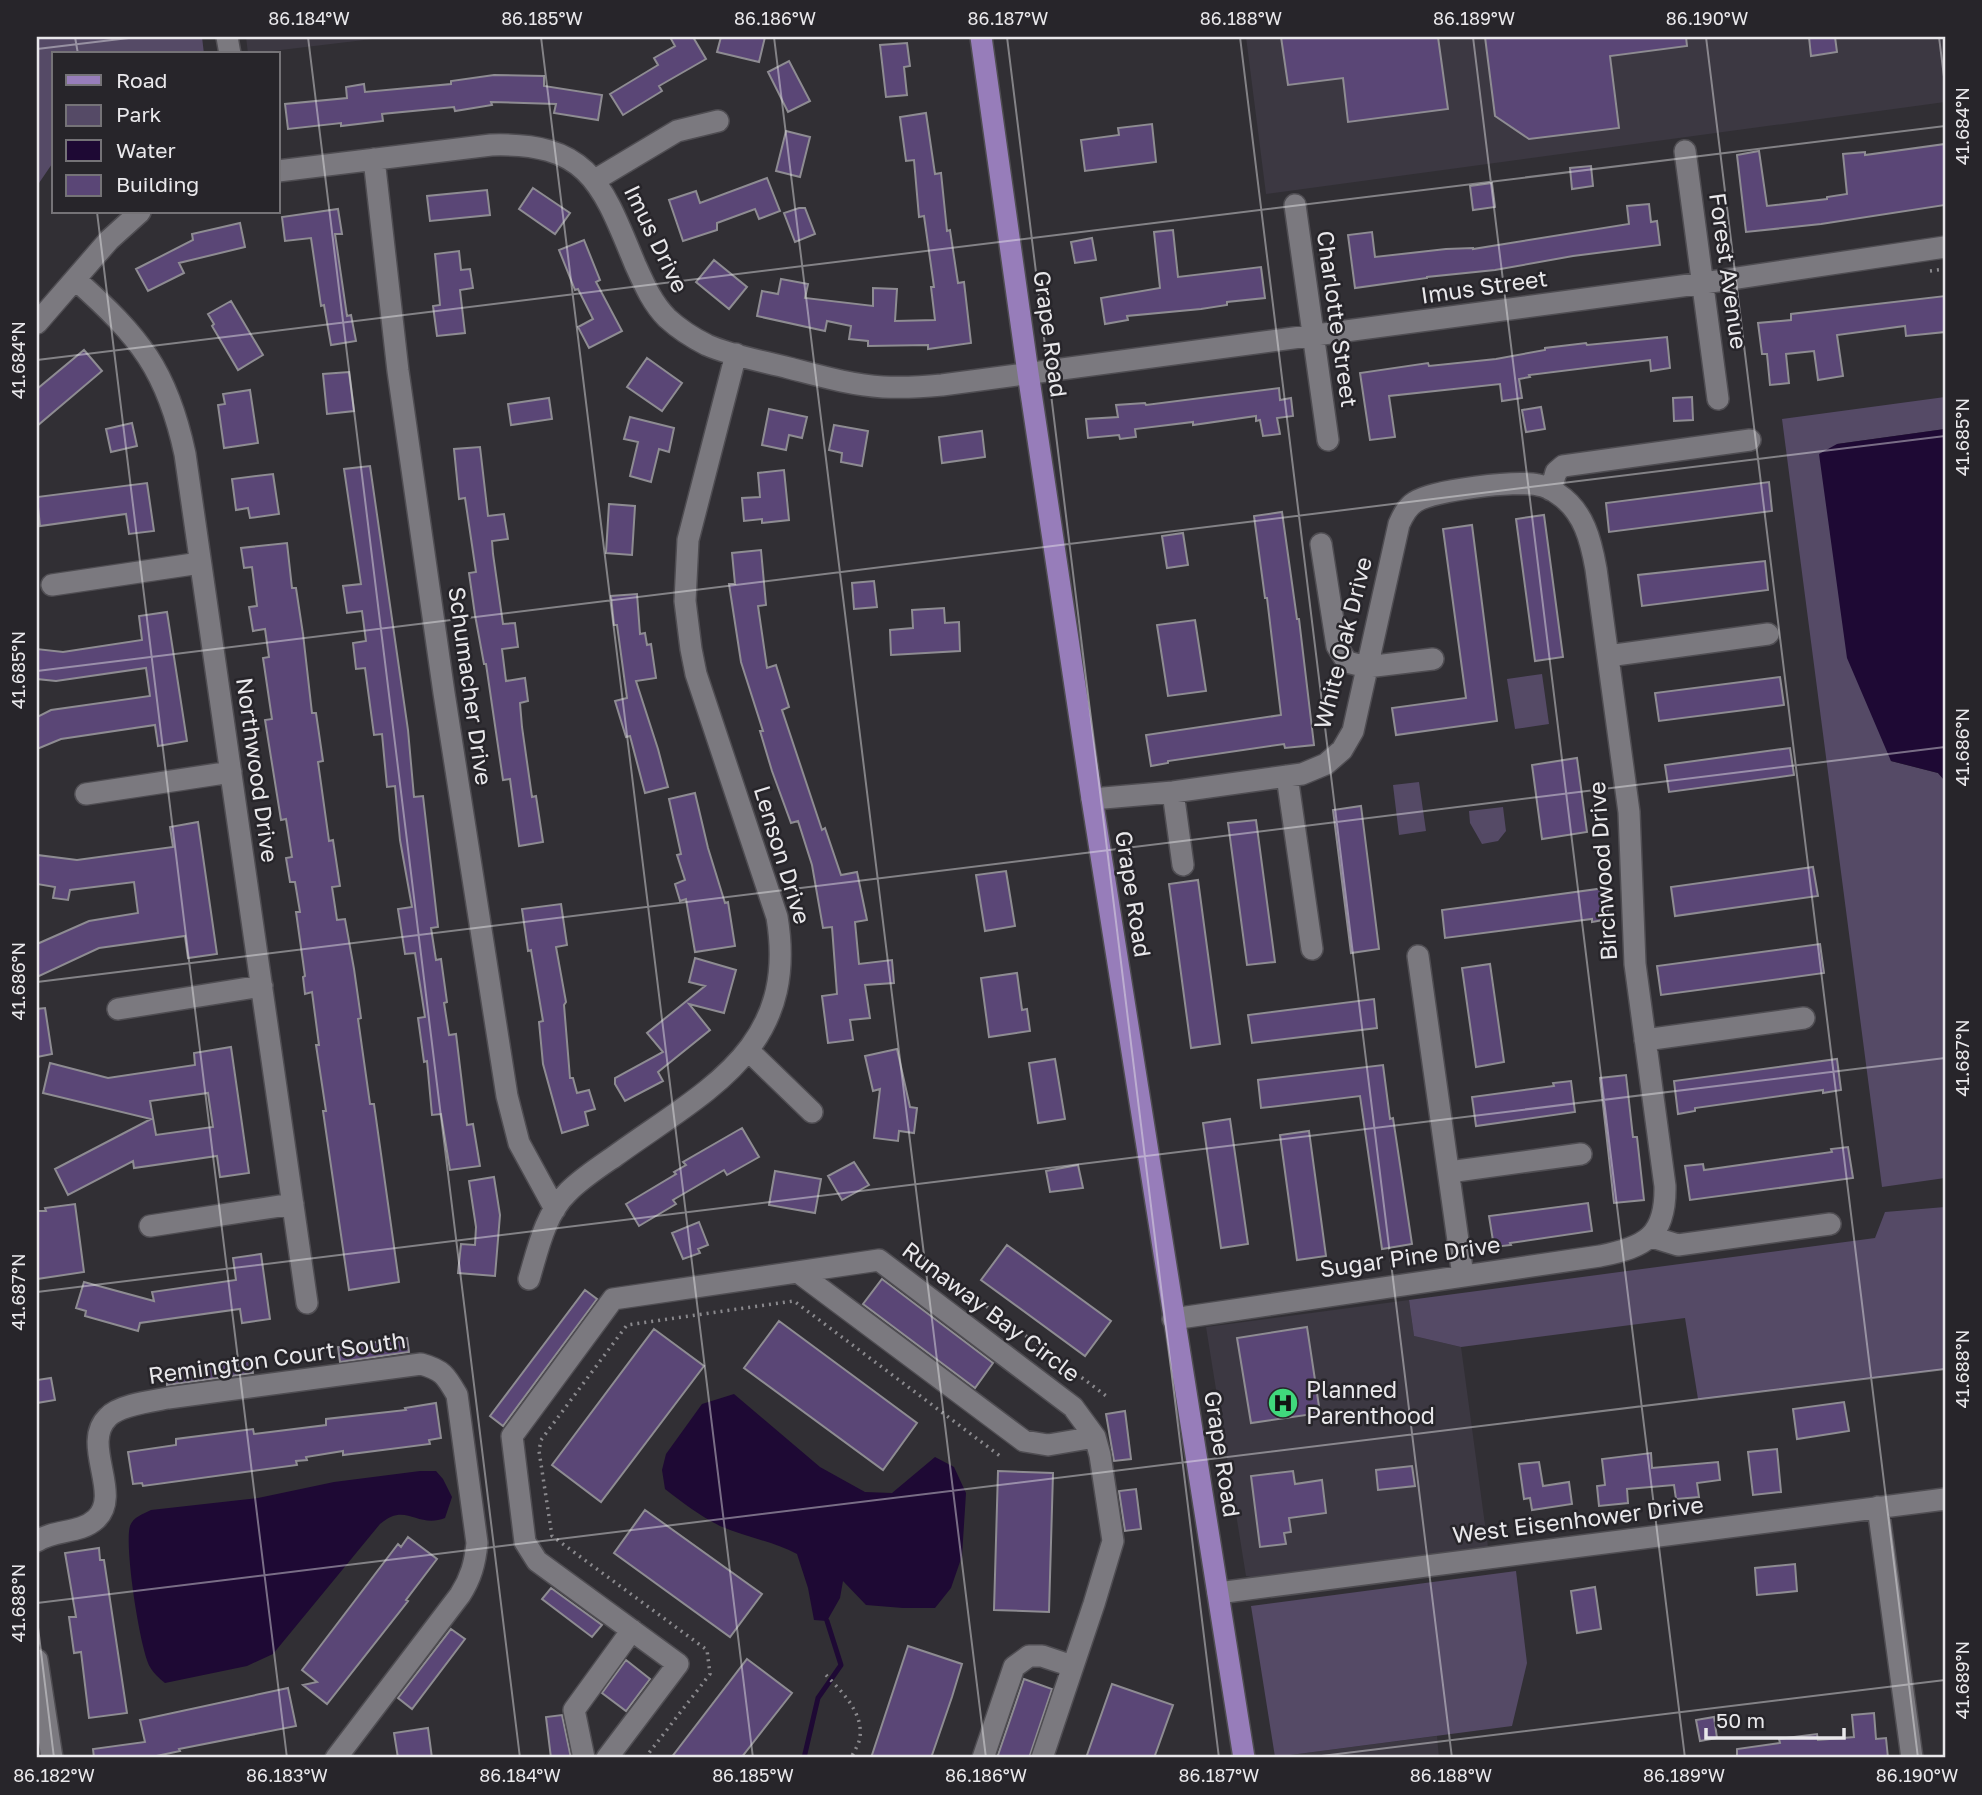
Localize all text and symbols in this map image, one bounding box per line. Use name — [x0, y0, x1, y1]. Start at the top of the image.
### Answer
text: 86.184°W — [268, 7, 350, 29]
text: 86.185°W — [501, 7, 583, 29]
text: 86.186°W — [734, 7, 816, 29]
text: 86.187°W — [968, 7, 1048, 29]
text: 86.188°W — [1200, 7, 1282, 29]
text: 86.189°W — [1433, 7, 1515, 29]
text: 86.190°W — [1666, 7, 1748, 29]
legend — [52, 52, 280, 214]
text: Road — [116, 67, 167, 93]
text: 41.684°N — [1951, 87, 1973, 165]
text: Park — [116, 101, 162, 127]
text: Water — [116, 137, 176, 163]
text: Building — [116, 171, 199, 197]
street label: Imus Drive — [619, 180, 695, 297]
street label: Forest Avenue — [1704, 191, 1754, 351]
street label: Charlotte Street — [1312, 229, 1364, 409]
street label: Imus Street — [1419, 263, 1549, 309]
street label: Grape Road — [1028, 269, 1074, 399]
text: 41.684°N — [7, 321, 29, 399]
text: 41.685°N — [1951, 398, 1973, 476]
street label: White Oak Drive — [1307, 554, 1377, 732]
street label: Schumacher Drive — [443, 585, 499, 787]
text: 41.685°N — [7, 631, 29, 709]
street label: Northwood Drive — [231, 675, 285, 864]
text: 41.686°N — [1951, 708, 1973, 786]
street label: Birchwood Drive — [1582, 780, 1622, 962]
street label: Lenson Drive — [749, 782, 817, 927]
street label: Grape Road — [1110, 829, 1158, 959]
text: 41.686°N — [7, 942, 29, 1020]
text: 41.687°N — [1951, 1019, 1973, 1097]
street label: Sugar Pine Drive — [1318, 1229, 1502, 1283]
street label: Runaway Bay Circle — [897, 1235, 1086, 1387]
text: 41.687°N — [7, 1253, 29, 1331]
street label: Remington Court South — [146, 1325, 408, 1389]
text: 41.688°N — [1951, 1330, 1973, 1408]
place label: Planned Parenthood — [1306, 1375, 1435, 1429]
hospital icon: Planned Parenthood — [1266, 1386, 1300, 1420]
street label: Grape Road — [1199, 1389, 1247, 1519]
street label: West Eisenhower Drive — [1451, 1490, 1705, 1548]
text: 41.688°N — [7, 1564, 29, 1642]
text: 41.689°N — [1951, 1641, 1973, 1719]
scale bar — [1706, 1697, 1844, 1741]
text: 50 m — [1716, 1707, 1765, 1733]
text: 86.182°W — [13, 1764, 95, 1786]
text: 86.183°W — [246, 1764, 328, 1786]
text: 86.184°W — [479, 1764, 561, 1786]
text: 86.185°W — [712, 1764, 794, 1786]
text: 86.186°W — [945, 1764, 1027, 1786]
text: 86.187°W — [1179, 1764, 1259, 1786]
text: 86.188°W — [1410, 1764, 1492, 1786]
text: 86.189°W — [1643, 1764, 1725, 1786]
text: 86.190°W — [1876, 1764, 1958, 1786]

